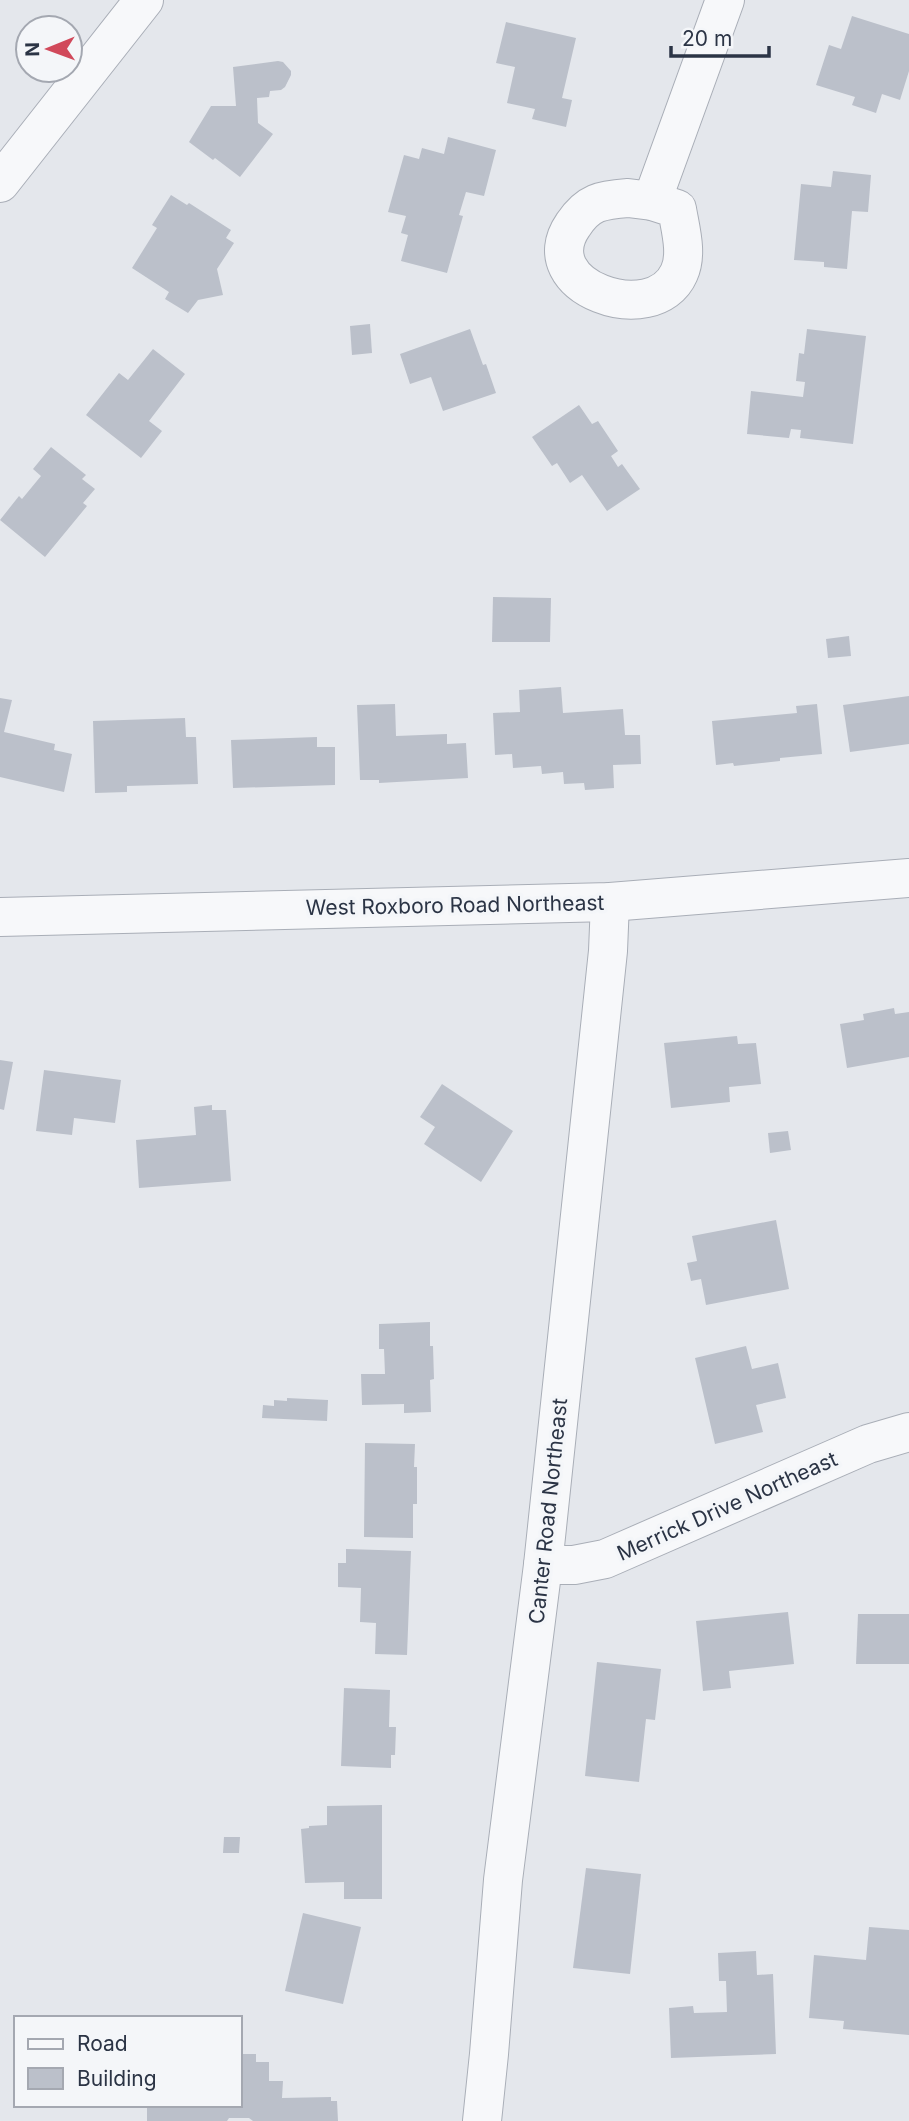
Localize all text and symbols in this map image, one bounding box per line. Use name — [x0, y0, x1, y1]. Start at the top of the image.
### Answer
north arrow — [14, 14, 84, 84]
scale bar — [671, 14, 769, 58]
text: 20 m — [682, 26, 732, 51]
text: N — [21, 42, 44, 57]
street label: West Roxboro Road Northeast — [305, 890, 605, 920]
street label: Canter Road Northeast — [524, 1397, 572, 1625]
street label: Merrick Drive Northeast — [613, 1446, 841, 1566]
legend — [14, 2016, 242, 2107]
text: Road — [77, 2031, 128, 2056]
text: Building — [77, 2066, 157, 2091]

